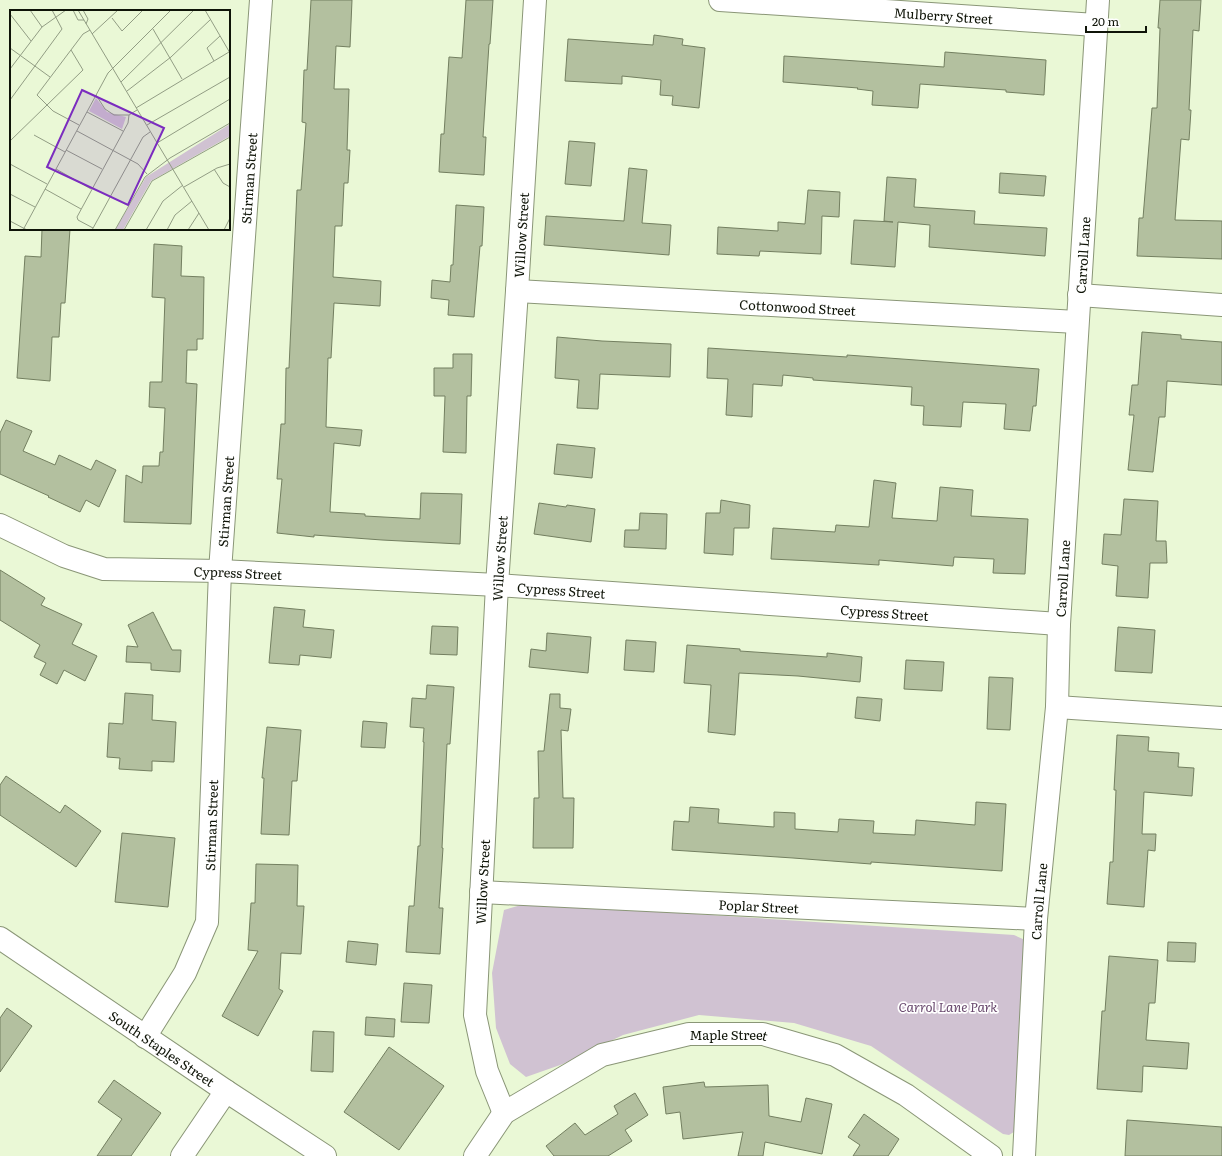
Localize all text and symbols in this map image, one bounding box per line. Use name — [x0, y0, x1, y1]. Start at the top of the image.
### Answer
street label: Mulberry Street — [893, 2, 994, 28]
scale bar — [1086, 8, 1146, 34]
inset map — [10, 10, 230, 230]
text: 20 m — [1092, 12, 1119, 30]
street label: Stirman Street — [235, 131, 261, 225]
street label: Willow Street — [508, 191, 533, 278]
street label: Carroll Lane — [1070, 216, 1094, 294]
street label: Cottonwood Street — [739, 294, 857, 319]
street label: Stirman Street — [212, 454, 238, 548]
street label: Willow Street — [487, 514, 511, 601]
street label: Carroll Lane — [1050, 539, 1074, 618]
street label: Cypress Street — [193, 561, 283, 584]
street label: Cypress Street — [516, 577, 607, 602]
street label: Cypress Street — [840, 599, 930, 624]
street label: Stirman Street — [199, 778, 222, 871]
street label: Willow Street — [470, 838, 494, 925]
street label: Carroll Lane — [1025, 862, 1051, 940]
street label: Poplar Street — [718, 894, 800, 917]
park label: Carrol Lane Park — [898, 997, 998, 1016]
street label: South Staples Street — [106, 1005, 219, 1091]
street label: Maple Street — [690, 1025, 771, 1045]

